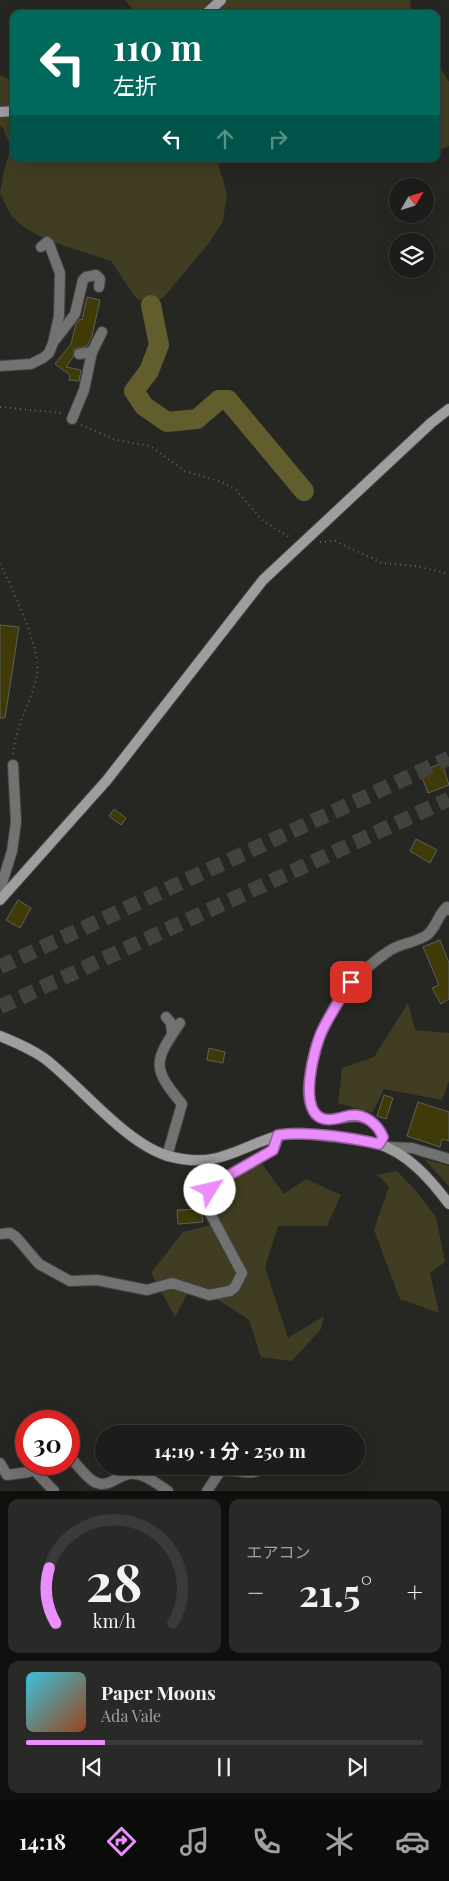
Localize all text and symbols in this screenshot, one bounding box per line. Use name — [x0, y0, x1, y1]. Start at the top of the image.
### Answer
text: 110 m — [113, 23, 202, 70]
icon: left — [30, 30, 95, 95]
text: 左折 — [113, 70, 157, 100]
icon: left — [158, 125, 186, 153]
icon: ahead — [211, 125, 239, 153]
icon: right — [264, 125, 292, 153]
north arrow — [389, 178, 434, 222]
map controls — [389, 178, 434, 278]
button: layers — [389, 233, 434, 278]
pin — [330, 961, 372, 1003]
icon: arrive — [337, 968, 365, 996]
position arrow — [183, 1163, 235, 1215]
speed limit sign: 30 — [15, 1410, 80, 1475]
text: 14:19 · 1 分 · 250 m — [154, 1437, 306, 1463]
text: エアコン — [247, 1541, 311, 1562]
text: 28 — [86, 1546, 142, 1615]
text: 21.5° — [299, 1566, 372, 1617]
text: − — [247, 1573, 265, 1610]
text: + — [407, 1573, 423, 1610]
text: km/h — [93, 1609, 136, 1632]
text: Paper Moons — [101, 1679, 216, 1705]
text: Ada Vale — [101, 1705, 161, 1726]
icon: previous — [78, 1753, 106, 1781]
icon: pause — [210, 1753, 238, 1781]
icon: next — [343, 1753, 371, 1781]
icon: directions — [104, 1824, 139, 1859]
icon: music — [177, 1824, 212, 1859]
icon: phone — [249, 1824, 284, 1859]
icon: climate — [322, 1824, 357, 1859]
icon: car — [395, 1824, 430, 1859]
text: 14:18 — [19, 1826, 66, 1856]

